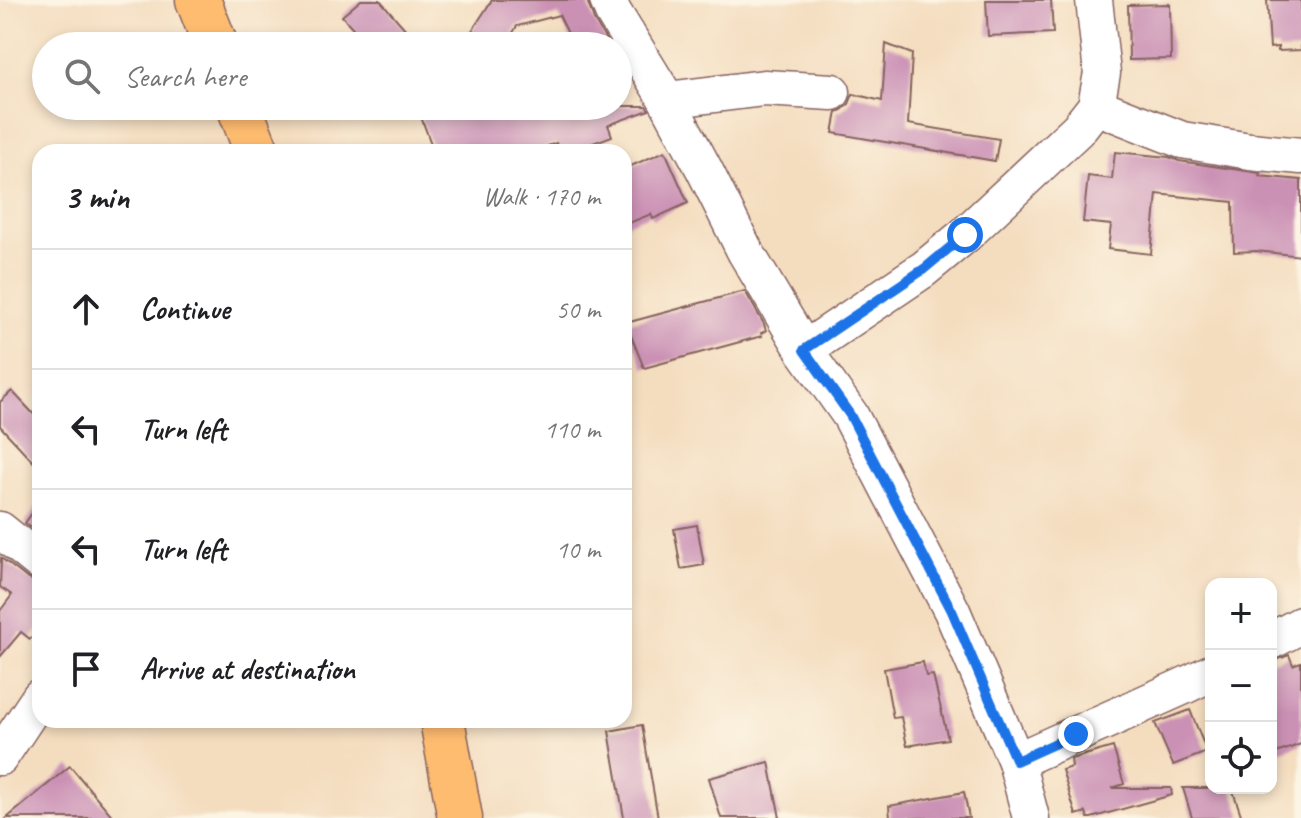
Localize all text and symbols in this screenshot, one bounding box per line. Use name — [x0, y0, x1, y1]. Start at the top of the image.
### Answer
search box — [32, 32, 632, 120]
icon: search — [60, 54, 104, 98]
text: Search here — [124, 57, 246, 95]
text: 3 min — [64, 175, 129, 218]
text: Walk · 170 m — [483, 180, 600, 213]
route start — [947, 217, 983, 253]
icon: ahead — [64, 287, 108, 331]
text: Continue — [140, 290, 230, 328]
text: 50 m — [556, 293, 600, 326]
icon: left — [64, 407, 108, 451]
text: Turn left — [140, 410, 227, 448]
text: 110 m — [544, 413, 600, 446]
icon: left — [64, 527, 108, 571]
text: Turn left — [140, 530, 227, 568]
text: 10 m — [556, 533, 600, 566]
map controls — [1205, 578, 1277, 794]
button: + — [1205, 578, 1277, 650]
icon: arrive — [64, 647, 108, 691]
text: Arrive at destination — [140, 650, 355, 688]
button: − — [1205, 650, 1277, 722]
route end — [1058, 716, 1094, 752]
button: locate — [1205, 722, 1277, 794]

